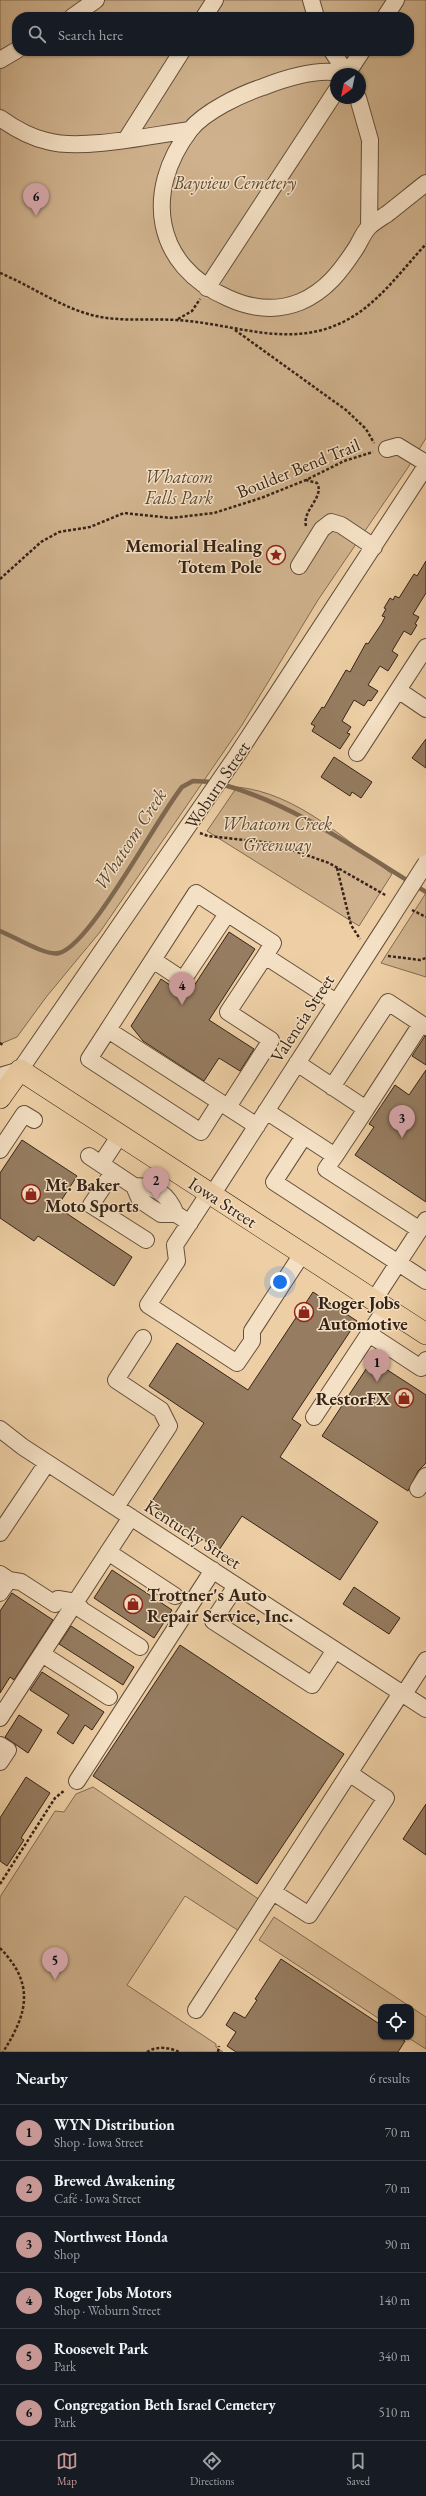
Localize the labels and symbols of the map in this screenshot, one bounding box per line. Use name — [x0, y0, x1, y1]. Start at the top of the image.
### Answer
north arrow — [330, 68, 366, 104]
park label: Bayview Cemetery — [173, 171, 297, 195]
pin: 6 — [23, 183, 49, 216]
street label: Boulder Bend Trail — [233, 433, 363, 503]
park label: Whatcom Falls Park — [144, 465, 213, 509]
place label: Memorial Healing Totem Pole — [125, 534, 263, 578]
place icon: Memorial Healing Totem Pole — [265, 544, 287, 566]
street label: Woburn Street — [179, 736, 255, 833]
water label: Whatcom Creek — [88, 783, 172, 895]
park label: Whatcom Creek Greenway — [222, 812, 332, 857]
street label: Valencia Street — [265, 969, 339, 1066]
pin: 4 — [169, 972, 195, 1005]
pin: 3 — [389, 1105, 415, 1138]
pin: 2 — [143, 1167, 169, 1200]
street label: Iowa Street — [184, 1171, 262, 1233]
place label: Mt. Baker Moto Sports — [45, 1173, 139, 1217]
shop icon: Mt. Baker Moto Sports — [20, 1183, 42, 1205]
your location — [270, 1272, 290, 1292]
place label: Roger Jobs Automotive — [317, 1291, 408, 1335]
shop icon: Roger Jobs Automotive — [293, 1301, 315, 1323]
pin: 1 — [364, 1349, 390, 1382]
place label: RestorFX — [316, 1387, 390, 1410]
shop icon: RestorFX — [393, 1387, 415, 1409]
street label: Kentucky Street — [140, 1494, 246, 1574]
place label: Trottner's Auto Repair Service, Inc. — [147, 1583, 293, 1627]
shop icon: Trottner's Auto Repair Service, Inc. — [122, 1593, 144, 1615]
pin: 5 — [42, 1947, 68, 1980]

